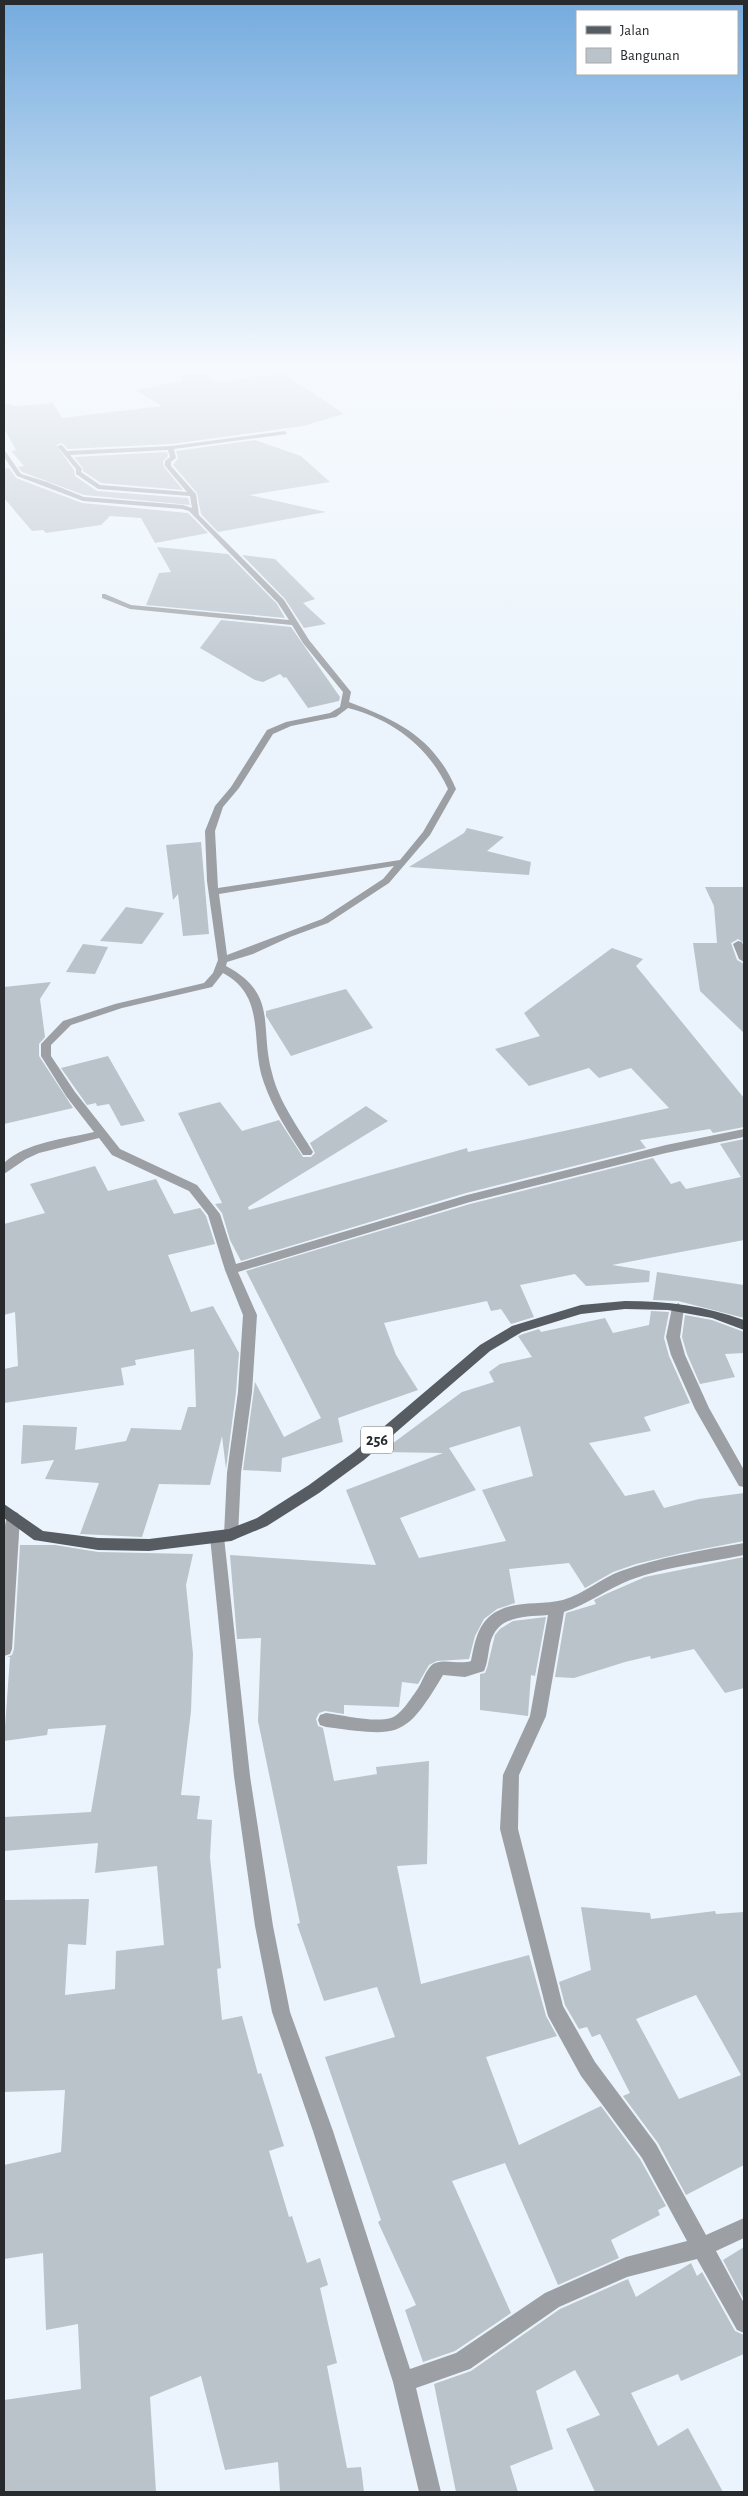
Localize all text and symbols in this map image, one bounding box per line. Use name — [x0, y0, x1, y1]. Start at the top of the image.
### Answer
legend — [576, 10, 738, 75]
text: Jalan — [620, 23, 650, 38]
text: Bangunan — [620, 48, 680, 63]
road number: 256 — [361, 1426, 393, 1454]

